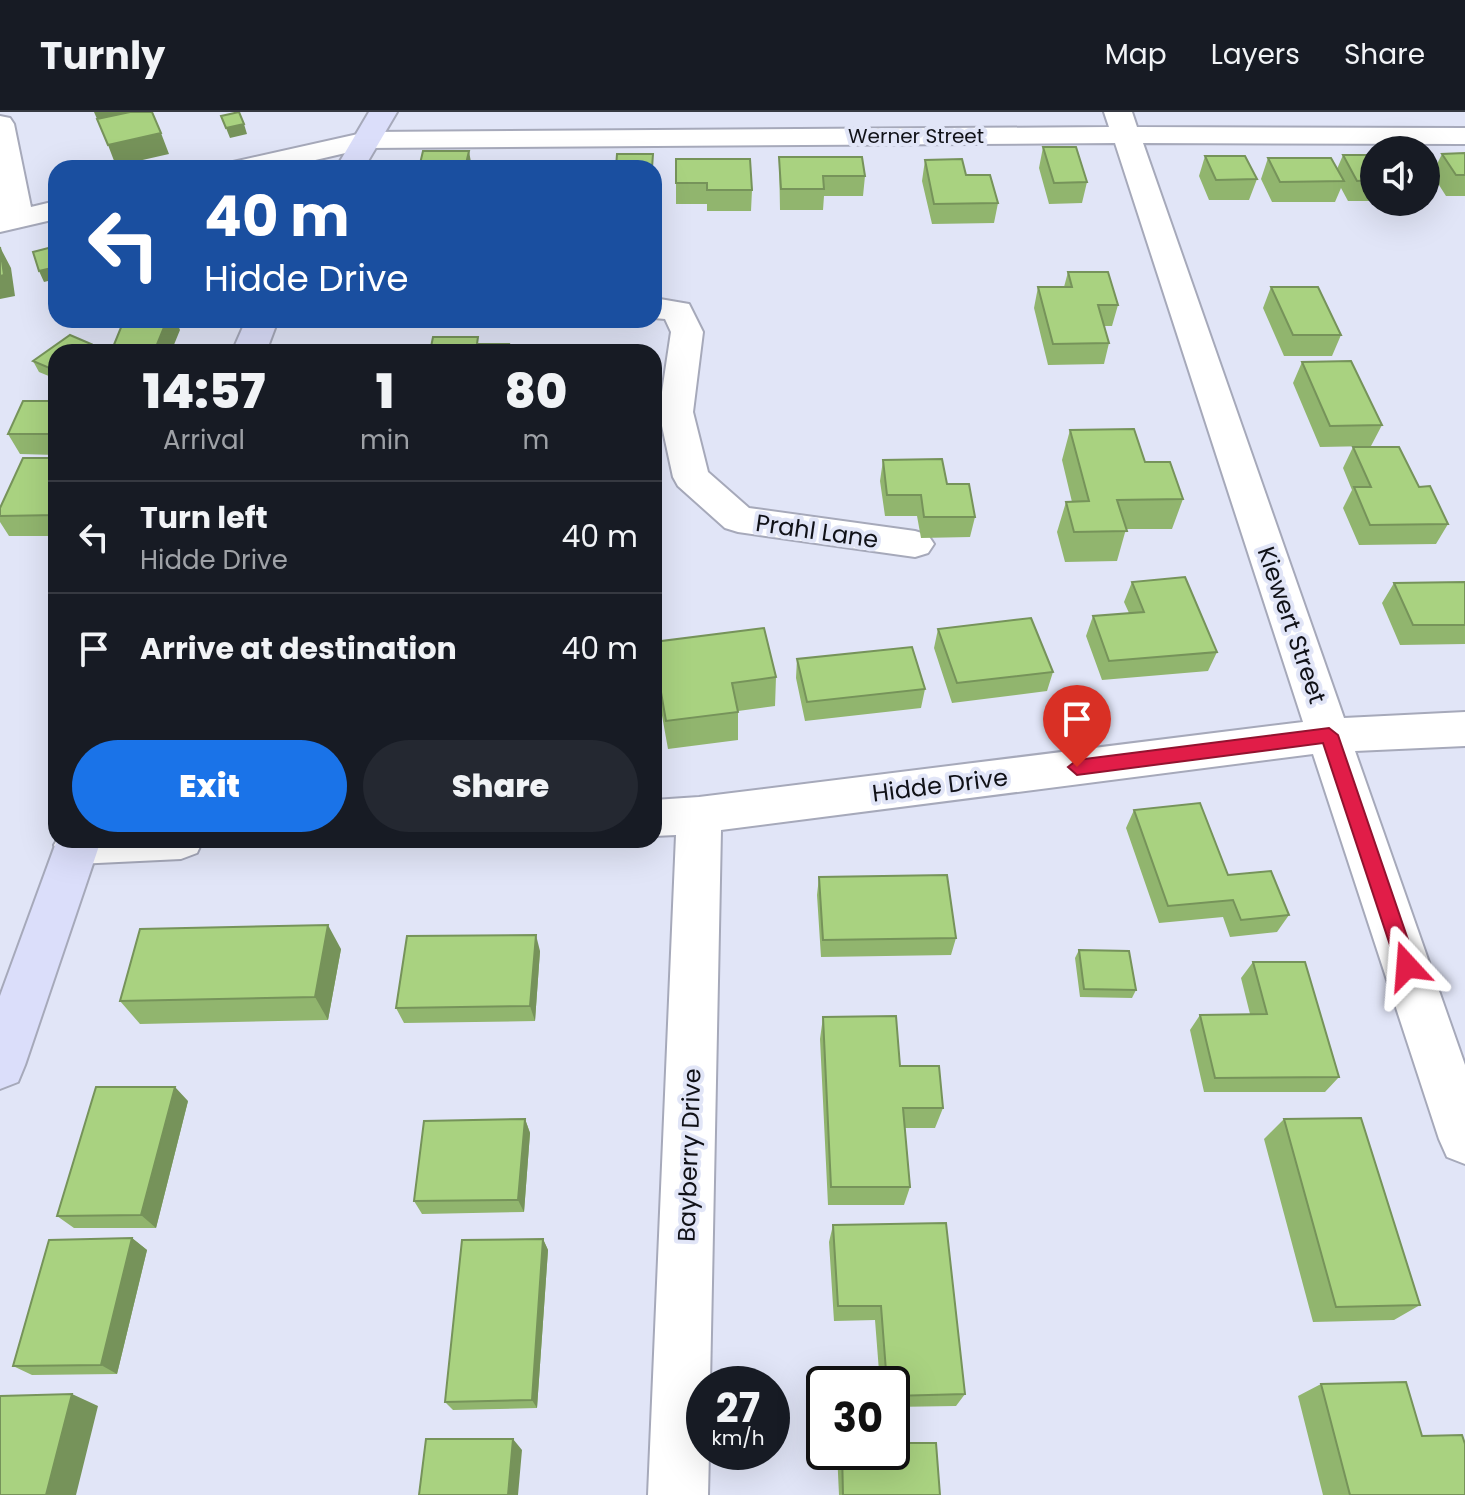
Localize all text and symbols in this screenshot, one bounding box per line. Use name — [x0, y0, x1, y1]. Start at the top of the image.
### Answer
text: Turnly — [40, 29, 165, 82]
text: Map — [1105, 35, 1167, 74]
text: Layers — [1211, 35, 1300, 74]
text: Share — [1344, 35, 1425, 74]
street label: Werner Street — [848, 122, 984, 150]
map controls — [1360, 136, 1440, 216]
button: sound — [1360, 136, 1440, 216]
text: 40 m — [204, 177, 350, 256]
icon: left — [72, 192, 176, 296]
text: Hidde Drive — [204, 253, 409, 304]
text: 14:57 — [143, 358, 265, 425]
text: 1 — [376, 358, 394, 425]
text: 80 — [504, 358, 567, 425]
text: Arrival — [163, 422, 245, 458]
text: min — [360, 422, 410, 458]
text: m — [523, 422, 549, 458]
text: Turn left — [140, 496, 268, 539]
street label: Prahl Lane — [754, 506, 880, 556]
icon: left — [72, 515, 116, 559]
text: 40 m — [561, 515, 638, 558]
text: Hidde Drive — [140, 542, 288, 578]
street label: Kiewert Street — [1250, 542, 1334, 708]
icon: arrive — [72, 627, 116, 671]
text: Arrive at destination — [140, 627, 457, 670]
text: 40 m — [561, 627, 638, 670]
pin — [1043, 685, 1111, 767]
icon: arrive — [1055, 697, 1099, 741]
button: Exit — [72, 740, 347, 832]
button: Share — [363, 740, 638, 832]
street label: Hidde Drive — [870, 760, 1010, 810]
position arrow — [1365, 924, 1449, 1008]
street label: Bayberry Drive — [669, 1068, 709, 1242]
speed limit sign: 30 — [806, 1366, 910, 1470]
text: 27 — [716, 1380, 760, 1436]
text: km/h — [711, 1424, 765, 1452]

